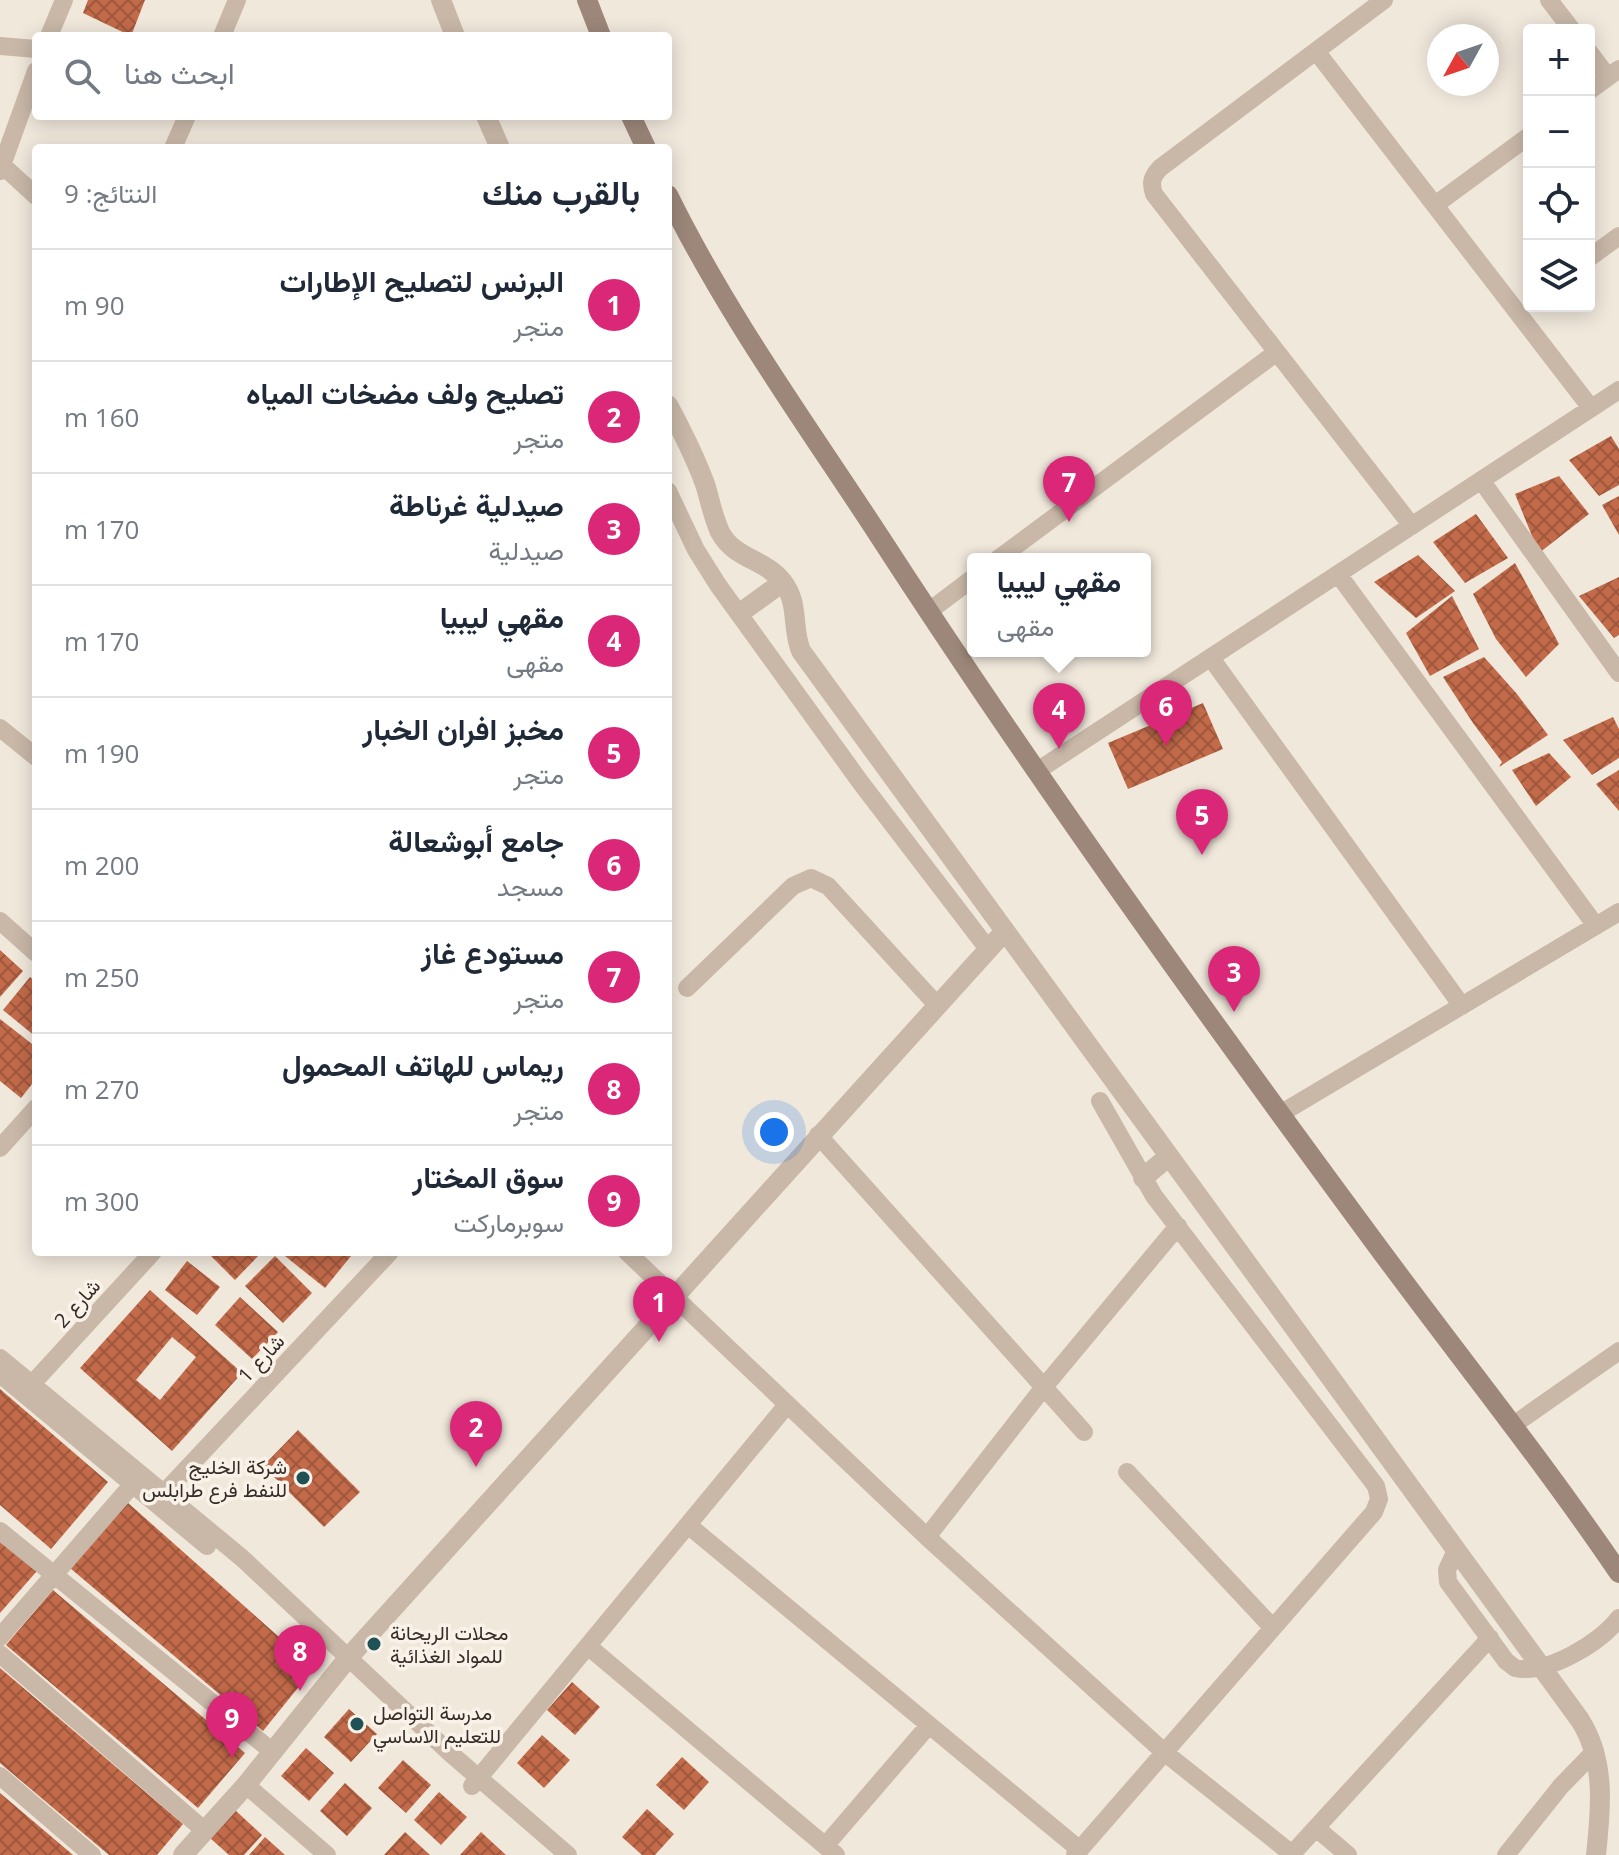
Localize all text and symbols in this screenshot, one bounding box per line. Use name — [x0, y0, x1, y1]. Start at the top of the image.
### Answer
north arrow — [1427, 24, 1499, 96]
map controls — [1523, 24, 1595, 312]
button: + — [1523, 24, 1595, 96]
search box — [32, 32, 672, 120]
text: ابحث هنا — [124, 52, 235, 93]
icon: search — [60, 54, 104, 98]
button: − — [1523, 96, 1595, 168]
button: locate — [1523, 168, 1595, 240]
text: بالقرب منك — [482, 169, 640, 215]
text: النتائج: 9 — [64, 175, 157, 211]
button: layers — [1523, 240, 1595, 312]
text: البرنس لتصليح الإطارات — [280, 260, 564, 301]
text: 90 m — [64, 287, 125, 323]
text: 1 — [607, 287, 621, 323]
text: متجر — [513, 308, 564, 344]
text: تصليح ولف مضخات المياه — [246, 372, 564, 413]
text: 160 m — [64, 399, 139, 435]
text: 2 — [607, 399, 621, 435]
text: متجر — [513, 420, 564, 456]
pin: 7 — [1043, 456, 1095, 522]
text: صيدلية غرناطة — [389, 484, 564, 525]
text: 170 m — [64, 511, 139, 547]
text: 3 — [607, 511, 621, 547]
text: صيدلية — [489, 532, 564, 568]
popup — [967, 553, 1151, 657]
text: مقهي ليبيا — [997, 560, 1121, 601]
text: مقهي ليبيا — [440, 596, 564, 637]
text: مقهى — [997, 608, 1054, 644]
text: 170 m — [64, 623, 139, 659]
text: 4 — [607, 623, 621, 659]
text: مقهى — [506, 644, 564, 680]
pin: 6 — [1140, 680, 1192, 746]
pin: 4 — [1033, 683, 1085, 749]
text: مخبز افران الخبار — [362, 708, 564, 749]
text: 190 m — [64, 735, 139, 771]
text: 5 — [607, 735, 621, 771]
text: متجر — [513, 756, 564, 792]
pin: 5 — [1176, 789, 1228, 855]
text: جامع أبوشعالة — [388, 820, 564, 861]
text: 200 m — [64, 847, 139, 883]
text: 6 — [607, 847, 621, 883]
text: مسجد — [497, 868, 564, 904]
text: مستودع غاز — [421, 932, 564, 973]
pin: 3 — [1208, 946, 1260, 1012]
text: 250 m — [64, 959, 139, 995]
text: 7 — [607, 959, 621, 995]
text: متجر — [513, 980, 564, 1016]
text: ريماس للهاتف المحمول — [282, 1044, 564, 1085]
text: 270 m — [64, 1071, 139, 1107]
text: 8 — [607, 1071, 621, 1107]
text: متجر — [513, 1092, 564, 1128]
your location — [754, 1112, 794, 1152]
text: سوق المختار — [412, 1156, 564, 1197]
text: 300 m — [64, 1183, 139, 1219]
text: 9 — [607, 1183, 621, 1219]
text: سوبرماركت — [453, 1204, 564, 1240]
street label: شارع 2 — [48, 1273, 107, 1334]
pin: 1 — [633, 1276, 685, 1342]
street label: شارع 1 — [232, 1328, 291, 1389]
pin: 2 — [450, 1401, 502, 1467]
place label: شركة الخليج للنفط فرع طرابلس — [142, 1453, 287, 1504]
marker: شركة الخليج للنفط فرع طرابلس — [294, 1469, 312, 1487]
place label: محلات الريحانة للمواد الغذائية — [390, 1619, 508, 1669]
pin: 8 — [274, 1625, 326, 1691]
marker: محلات الريحانة للمواد الغذائية — [365, 1635, 383, 1653]
pin: 9 — [206, 1692, 258, 1758]
place label: مدرسة التواصل للتعليم الاساسي — [373, 1699, 501, 1753]
marker: مدرسة التواصل للتعليم الاساسي — [348, 1715, 366, 1733]

